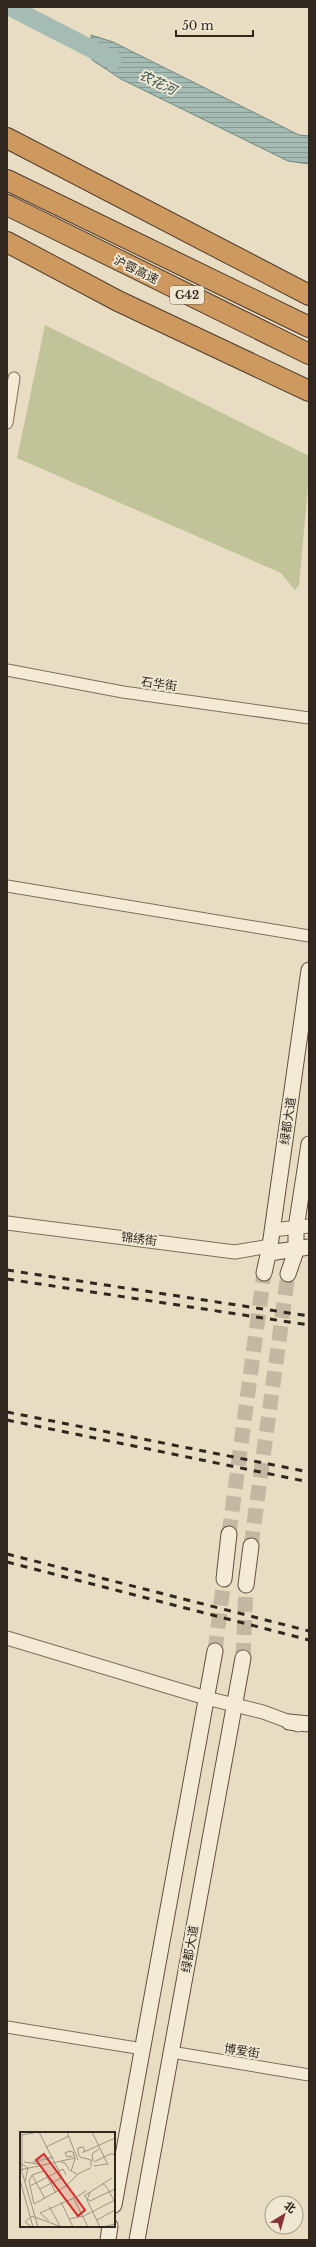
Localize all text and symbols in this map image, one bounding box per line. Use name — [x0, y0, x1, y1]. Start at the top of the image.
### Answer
scale bar — [176, 12, 253, 38]
text: 50 m — [182, 18, 214, 33]
water label: 农花河 — [137, 66, 182, 100]
street label: 沪蓉高速 — [111, 252, 161, 287]
road number: G42 — [170, 286, 204, 304]
street label: 石华街 — [140, 674, 178, 693]
street label: 绿都大道 — [277, 1096, 298, 1146]
street label: 锦绣街 — [120, 1229, 158, 1248]
street label: 绿都大道 — [178, 1924, 201, 1974]
street label: 博爱街 — [223, 2040, 261, 2061]
inset map — [20, 2132, 115, 2227]
north arrow — [264, 2195, 304, 2235]
text: 北 — [281, 2198, 299, 2216]

